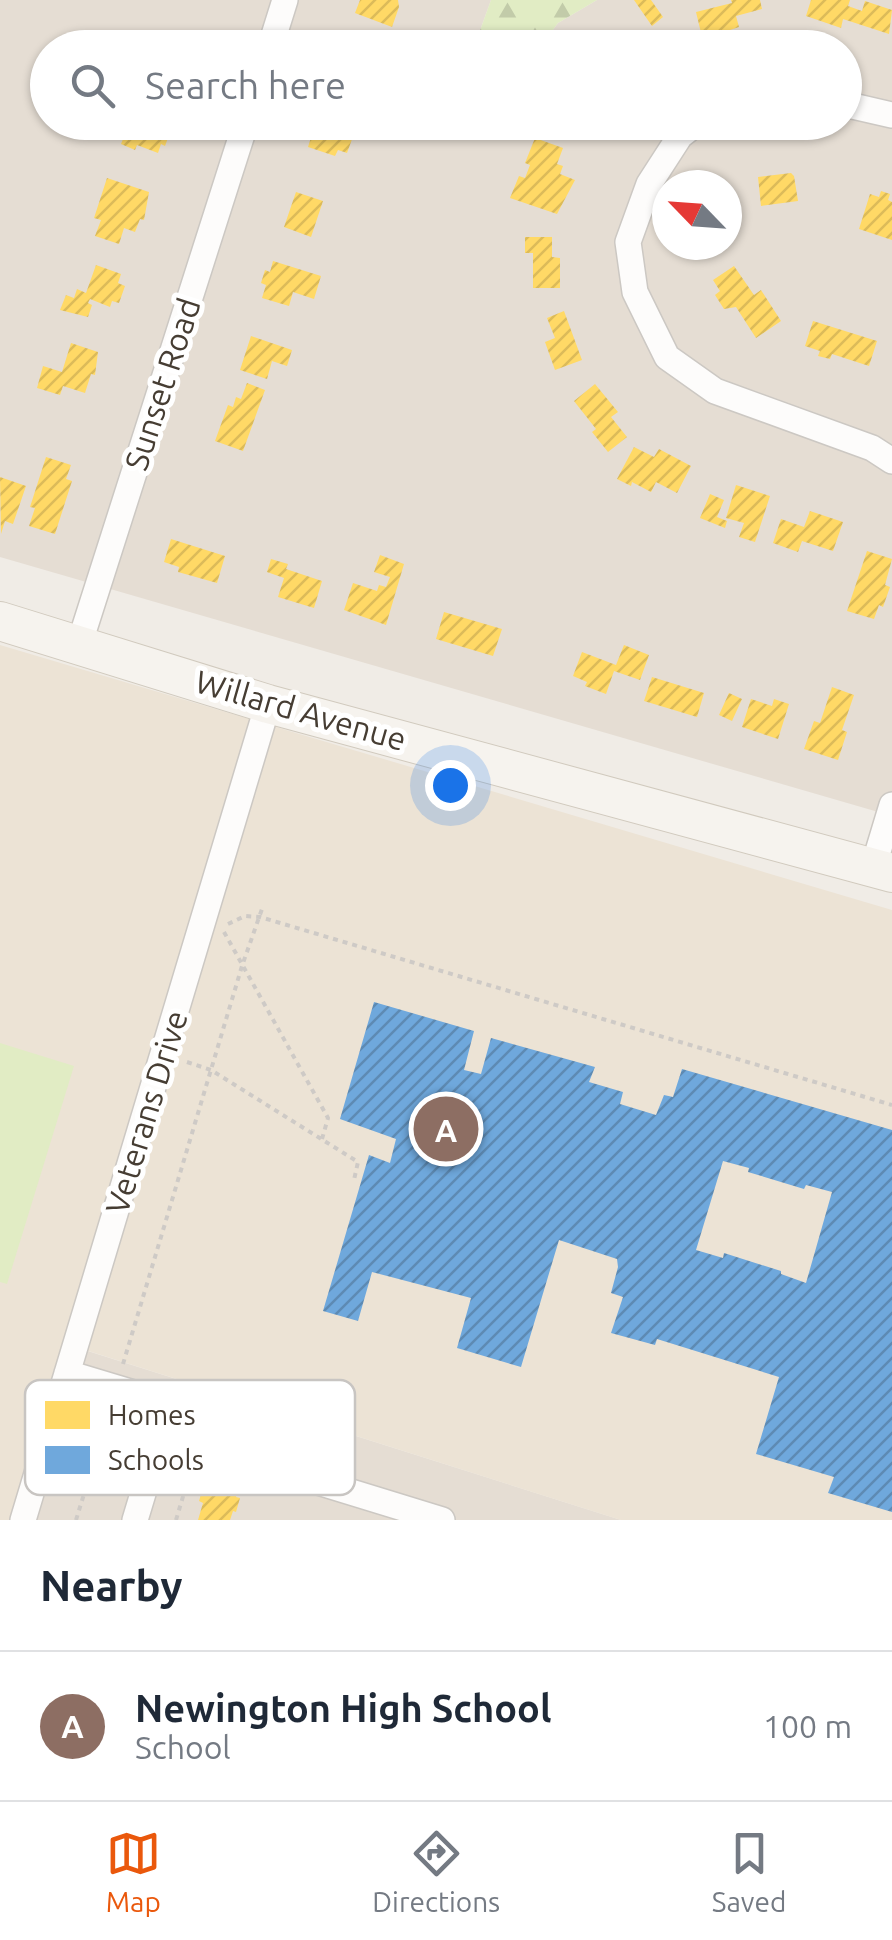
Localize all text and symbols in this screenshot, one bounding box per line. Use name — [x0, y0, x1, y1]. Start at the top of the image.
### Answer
search box — [30, 30, 862, 140]
icon: search — [65, 58, 120, 113]
text: Search here — [145, 64, 346, 106]
north arrow — [652, 170, 742, 260]
street label: Sunset Road — [117, 294, 207, 474]
street label: Willard Avenue — [192, 663, 410, 757]
your location — [425, 760, 476, 811]
street label: Veterans Drive — [98, 1006, 194, 1218]
pin: A — [414, 1092, 478, 1166]
legend — [25, 1380, 355, 1495]
text: Homes — [108, 1399, 196, 1430]
text: Schools — [108, 1444, 204, 1475]
text: Nearby — [40, 1562, 183, 1609]
text: Newington High School — [135, 1687, 552, 1729]
text: A — [61, 1708, 84, 1744]
text: 100 m — [763, 1708, 852, 1744]
text: School — [135, 1729, 231, 1765]
tab: Map — [106, 1826, 161, 1917]
tab: Directions — [372, 1826, 500, 1917]
tab: Saved — [712, 1826, 786, 1917]

